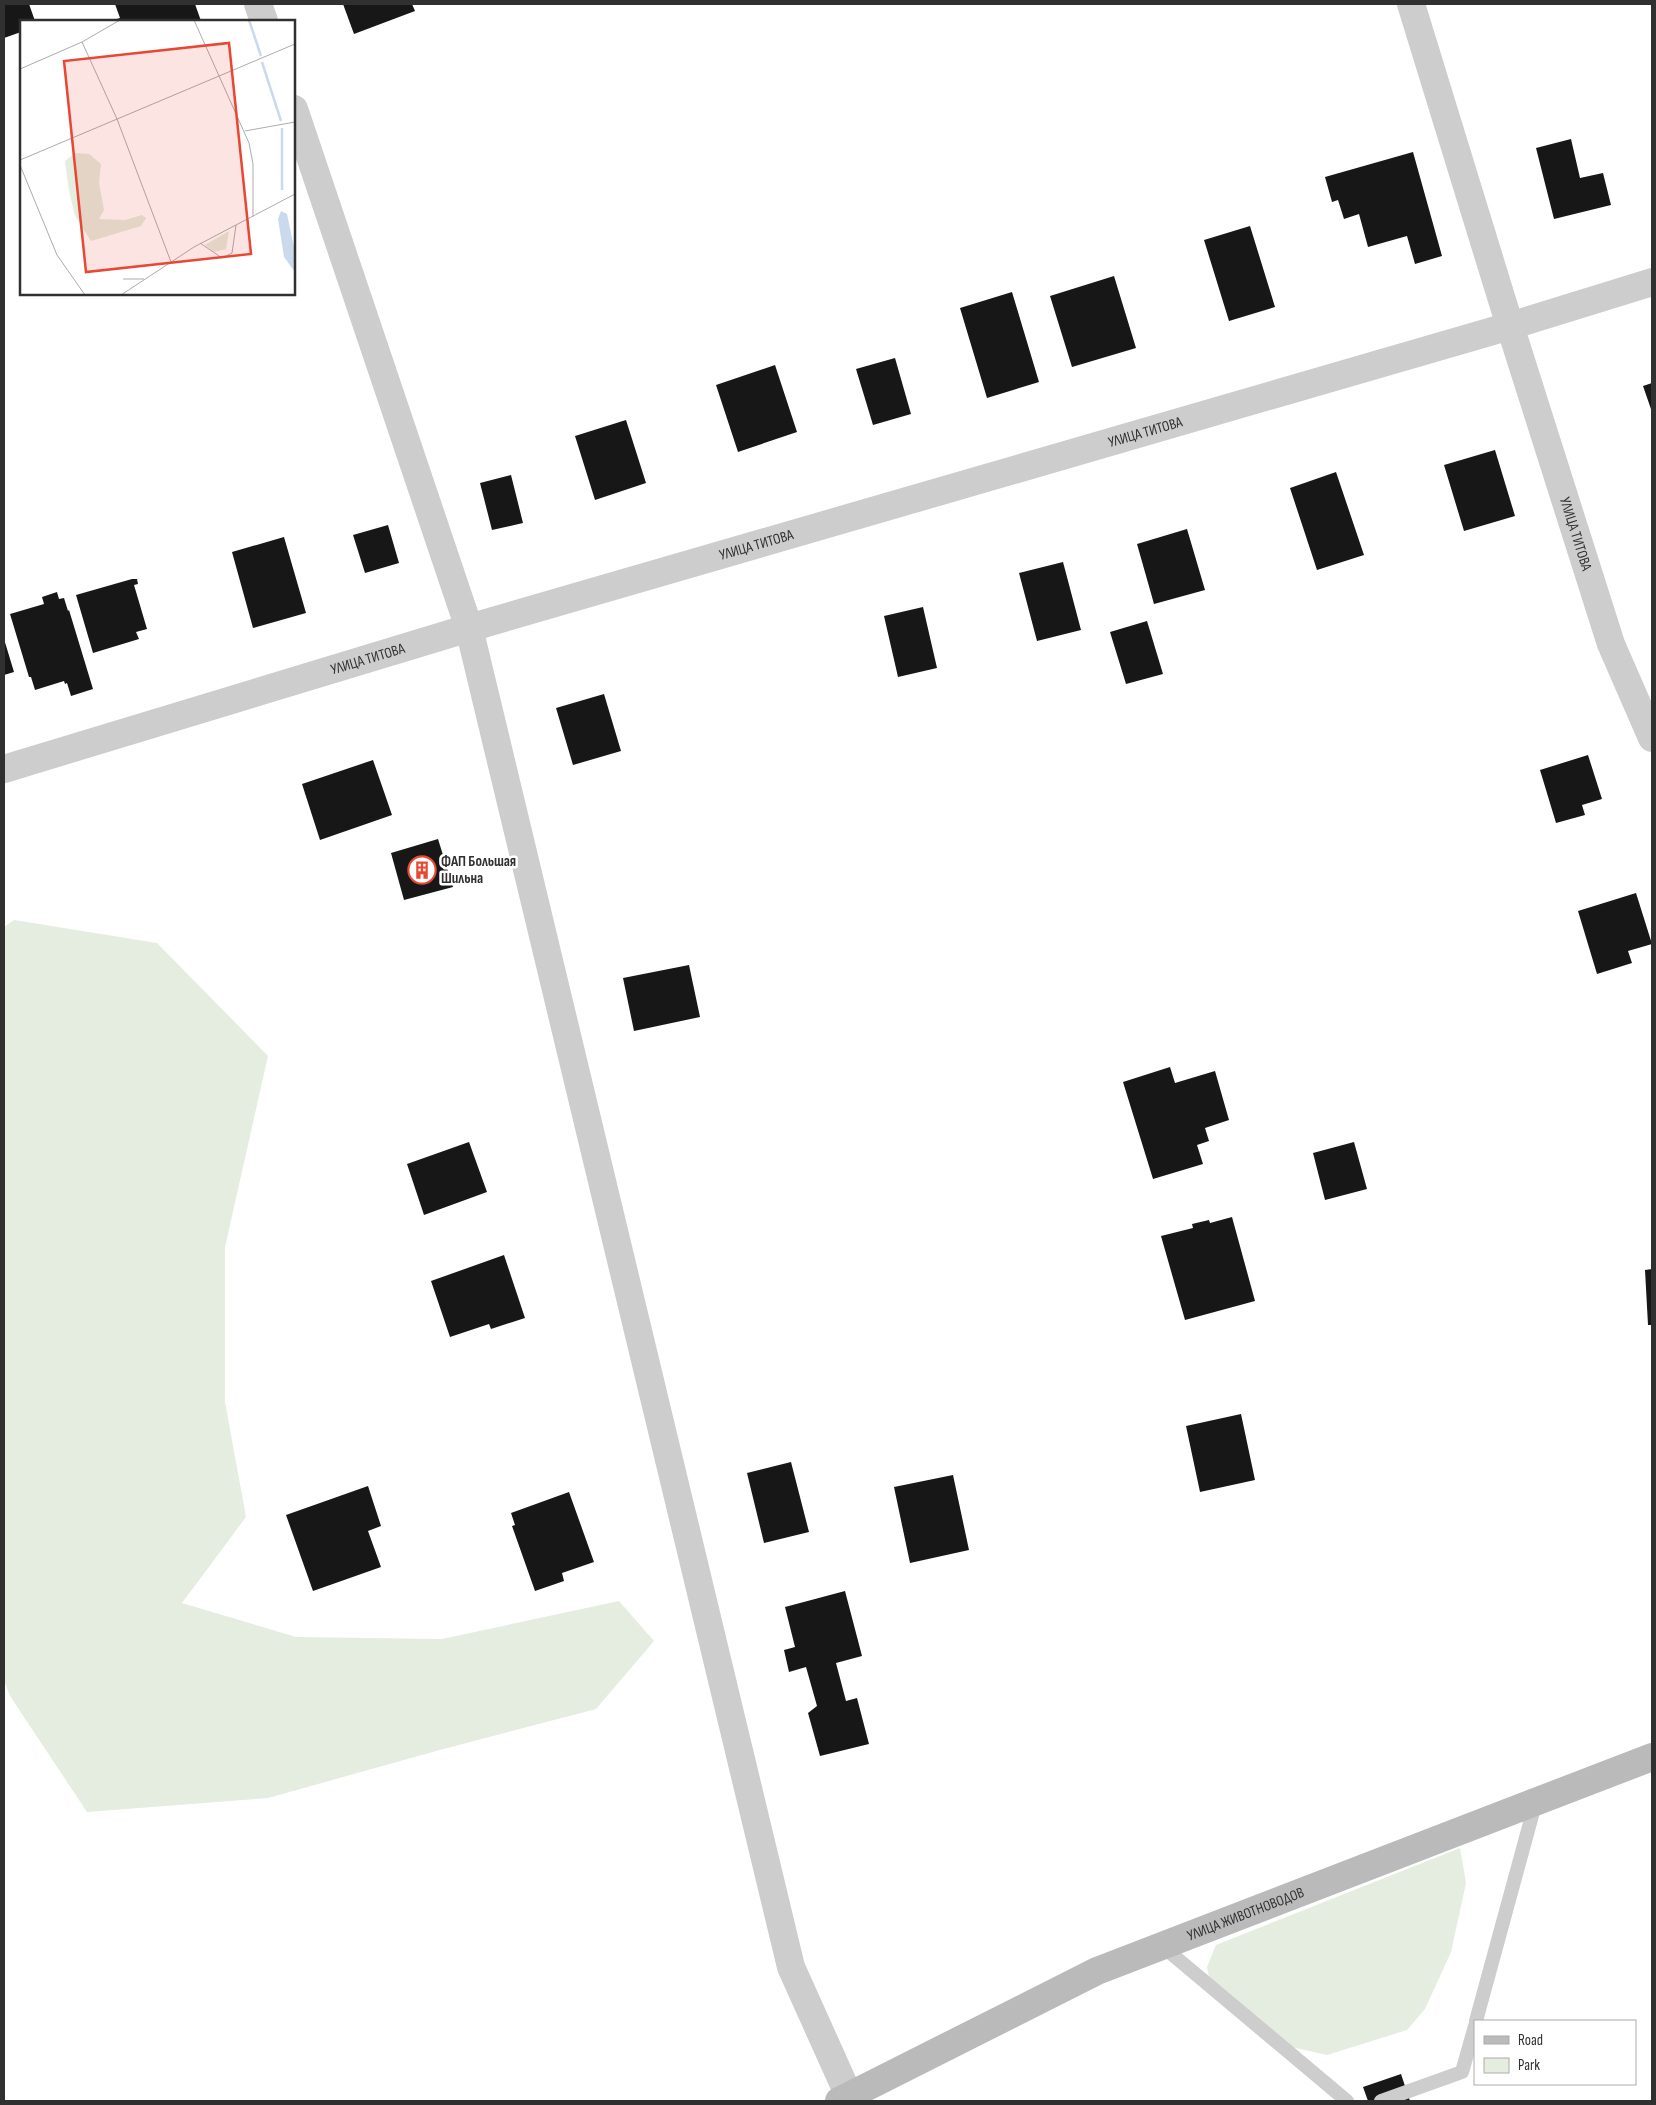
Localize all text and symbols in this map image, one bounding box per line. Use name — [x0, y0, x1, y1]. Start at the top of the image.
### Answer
inset map — [20, 20, 295, 295]
street label: УЛИЦА ТИТОВА — [1106, 412, 1185, 452]
street label: УЛИЦА ТИТОВА — [1555, 495, 1596, 574]
street label: УЛИЦА ТИТОВА — [717, 525, 796, 565]
street label: УЛИЦА ТИТОВА — [329, 639, 408, 679]
place label: ФАП Большая Шильна — [441, 852, 516, 888]
building icon: ФАП Большая Шильна — [407, 855, 437, 885]
street label: УЛИЦА ЖИВОТНОВОДОВ — [1184, 1883, 1307, 1945]
legend — [1474, 2020, 1636, 2085]
text: Road — [1518, 2031, 1543, 2050]
text: Park — [1518, 2056, 1540, 2075]

